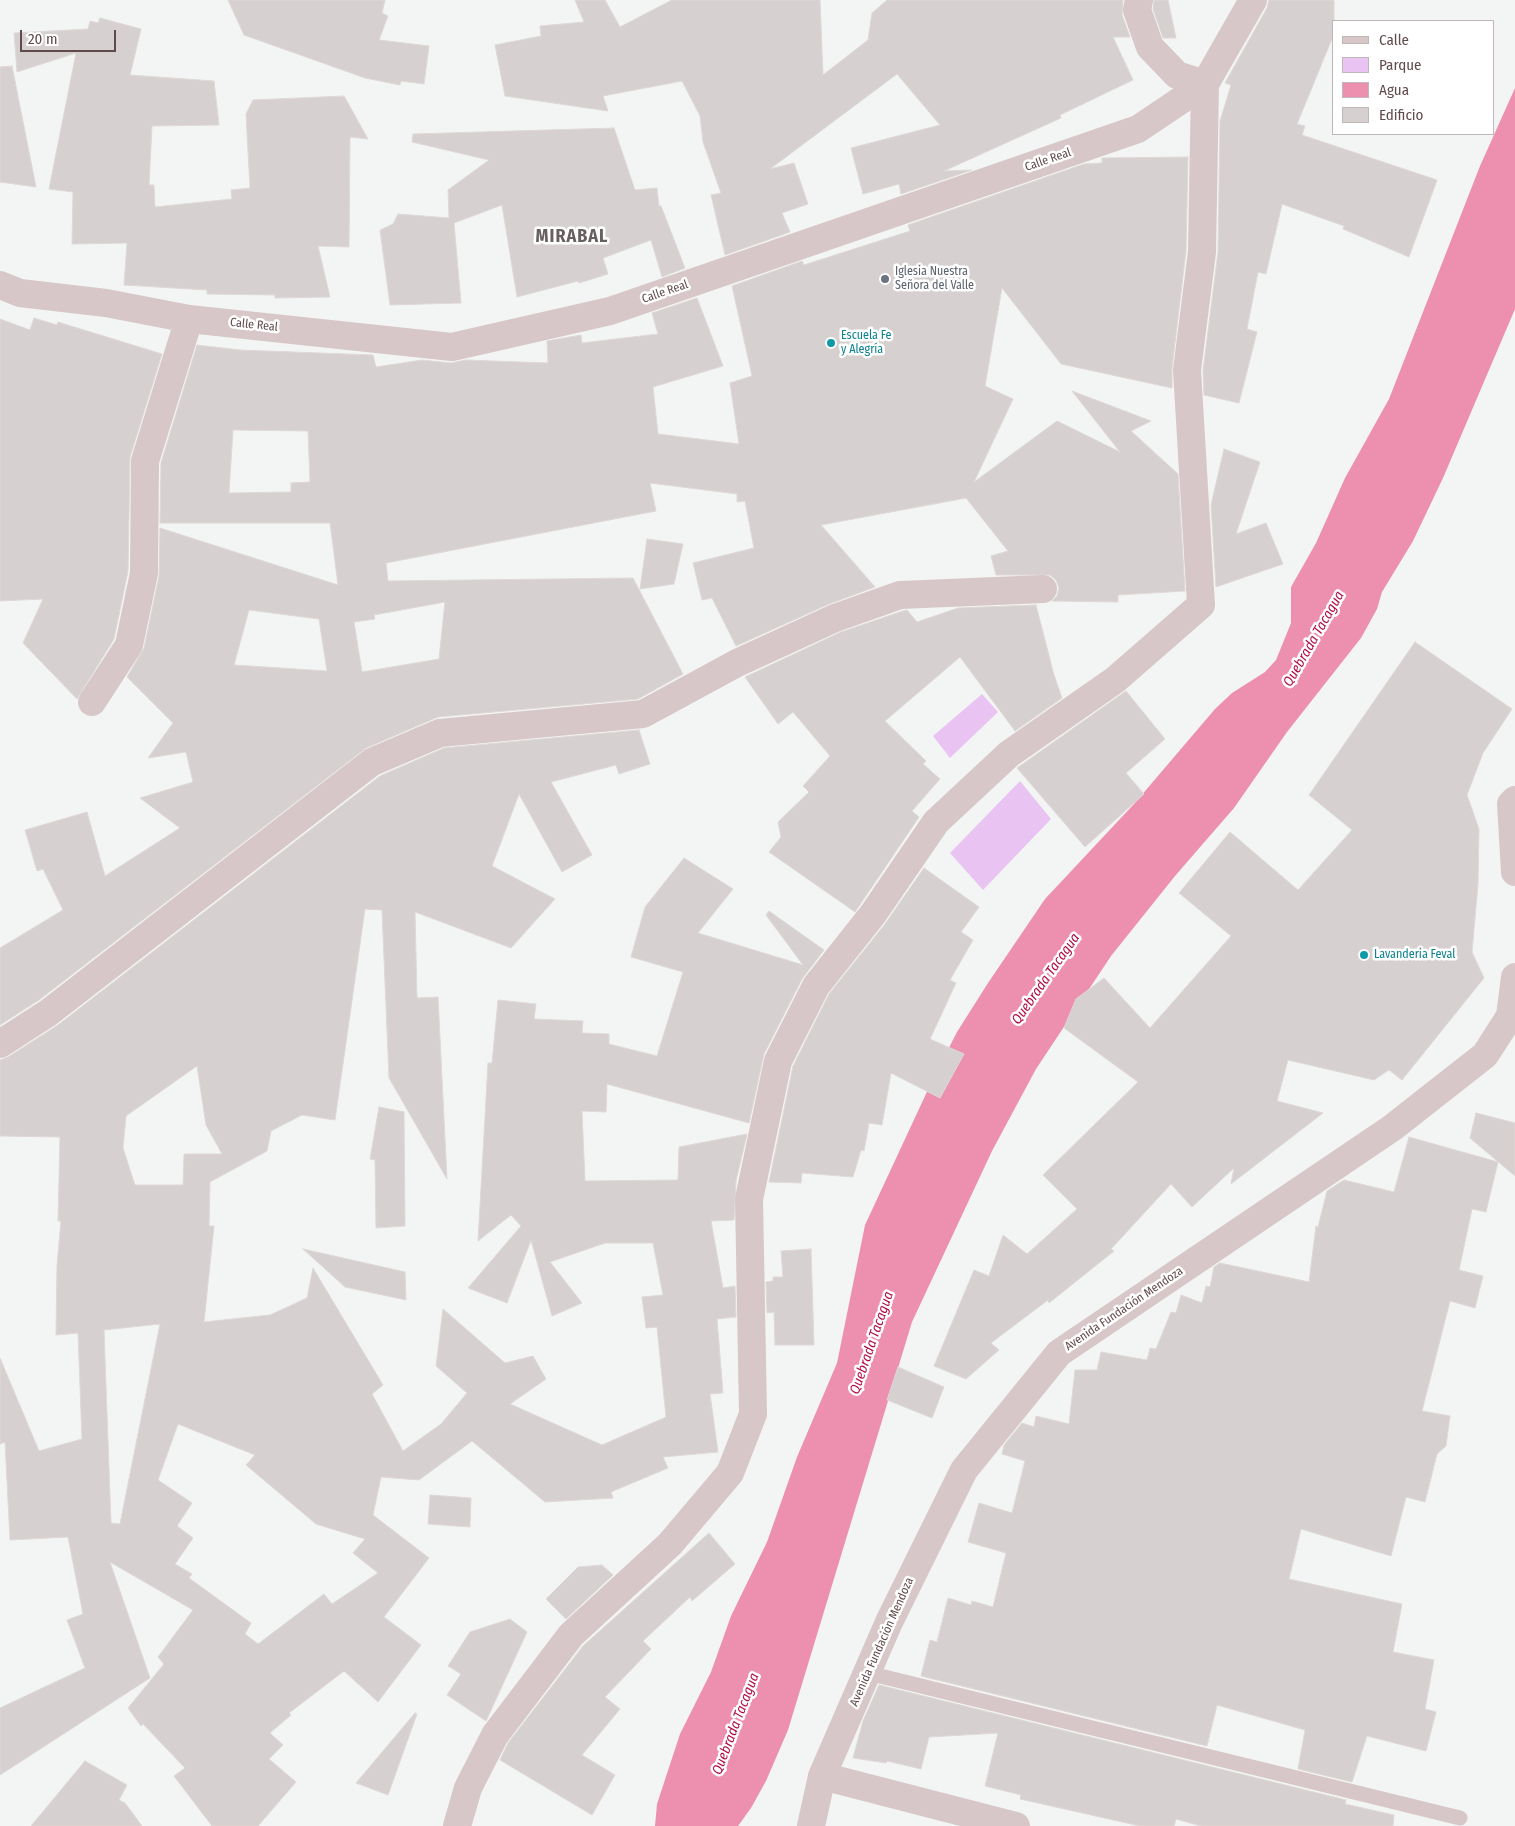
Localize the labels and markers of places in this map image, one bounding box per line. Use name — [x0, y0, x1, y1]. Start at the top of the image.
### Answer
place label: Iglesia Nuestra Señora del Valle — [895, 265, 974, 293]
marker: Iglesia Nuestra Señora del Valle — [879, 273, 891, 285]
place label: Escuela Fe y Alegría — [841, 329, 892, 357]
marker: Escuela Fe y Alegría — [825, 337, 837, 349]
place label: Lavanderia Feval — [1374, 948, 1455, 962]
marker: Lavanderia Feval — [1358, 949, 1370, 961]

